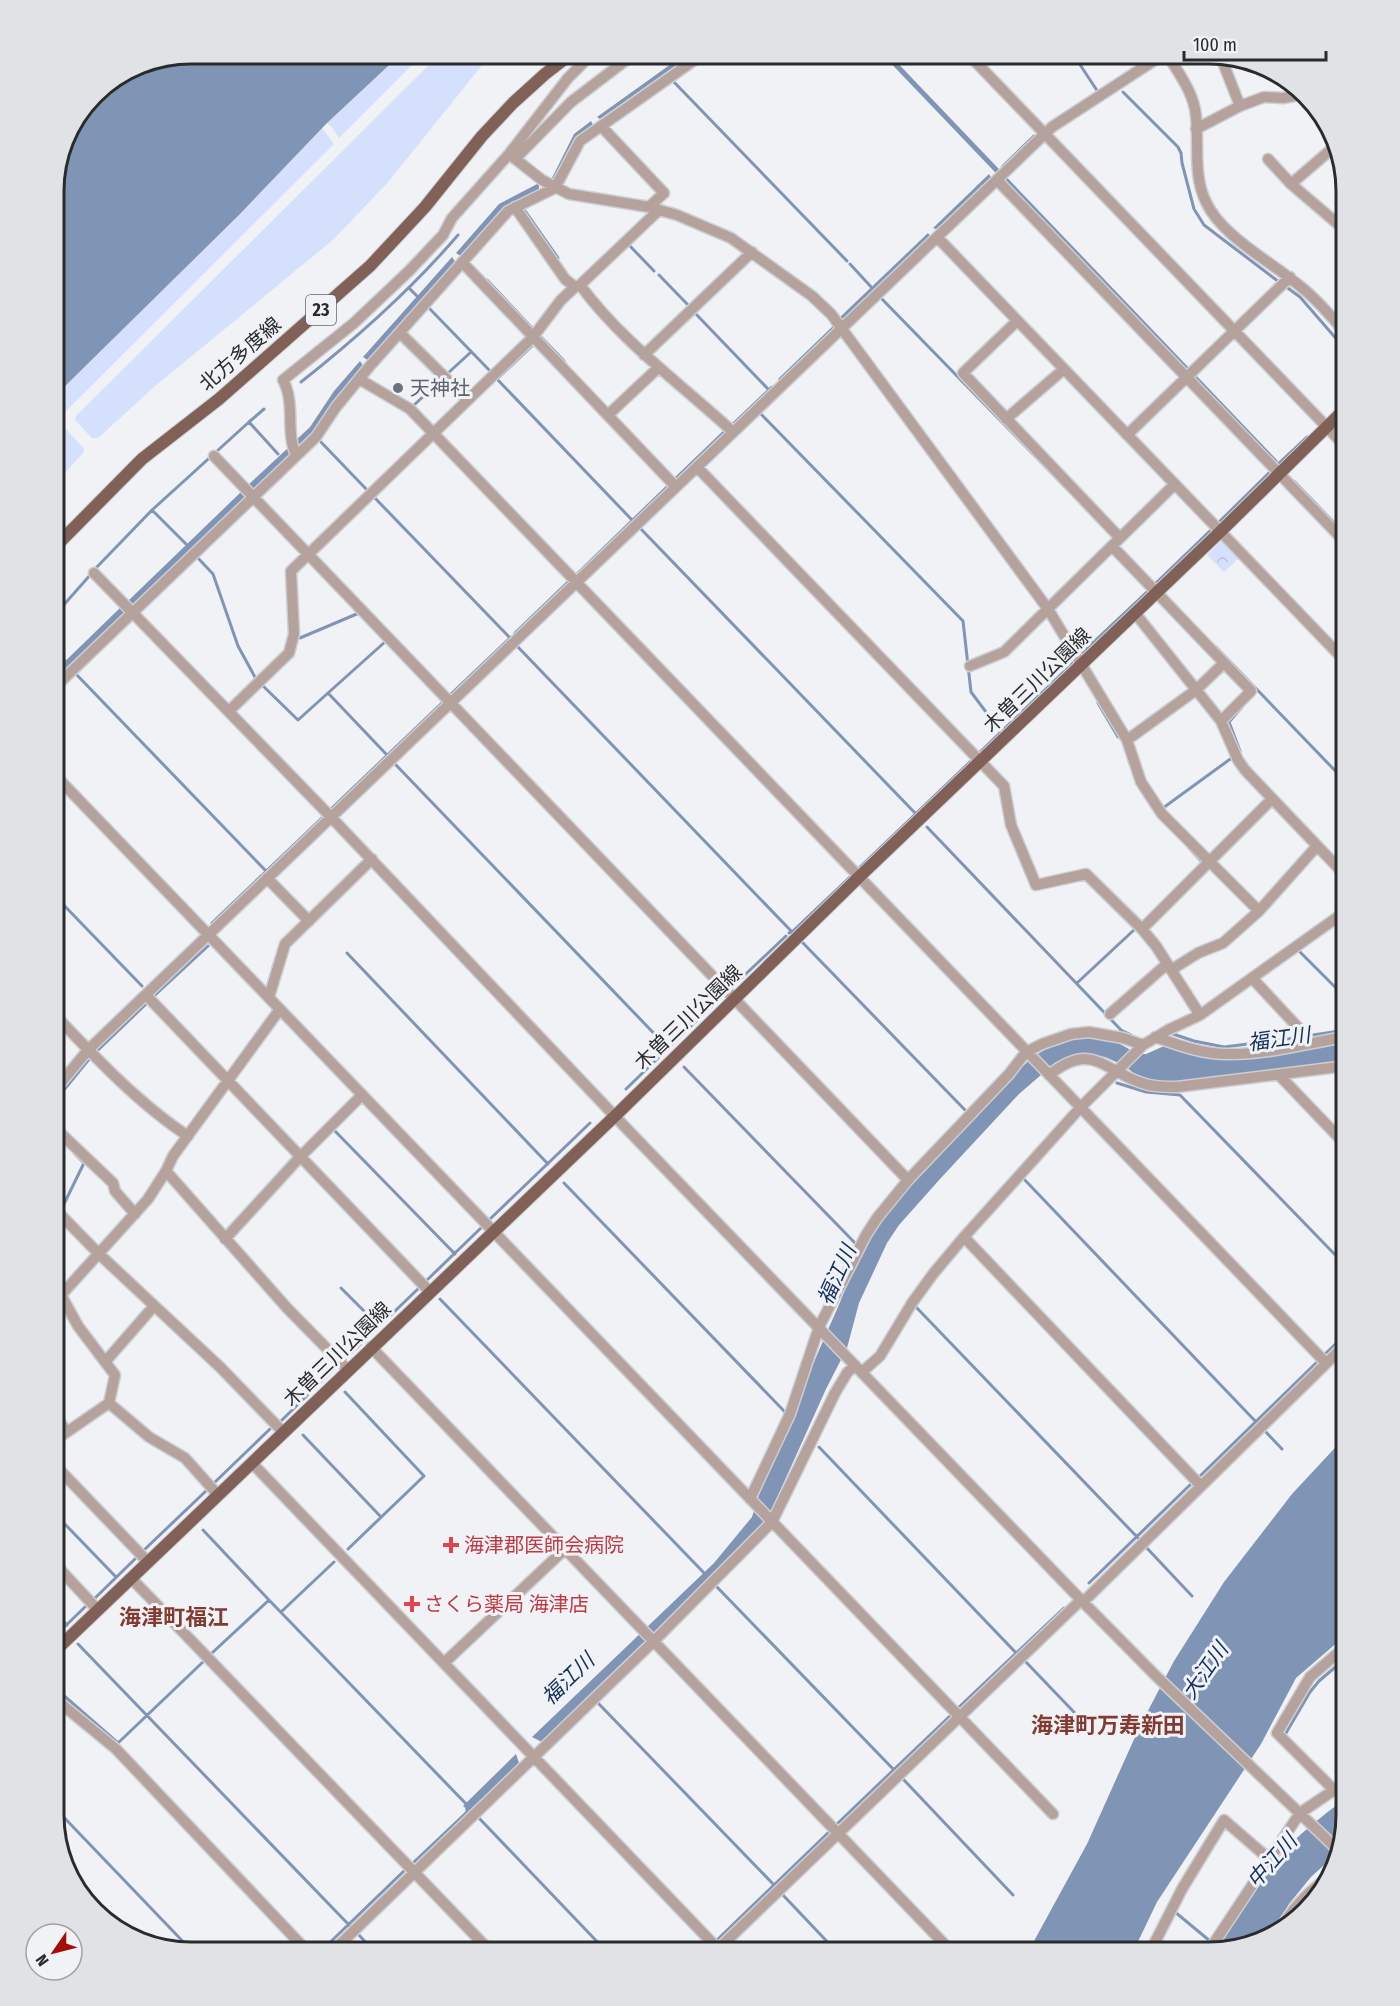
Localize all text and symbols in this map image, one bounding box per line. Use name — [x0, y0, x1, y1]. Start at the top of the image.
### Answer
scale bar — [1184, 24, 1326, 62]
text: 100 m — [1193, 34, 1237, 56]
road number: 23 — [306, 295, 336, 325]
street label: 北方多度線 — [194, 312, 286, 396]
place label: 天神社 — [410, 376, 470, 400]
marker: 天神社 — [391, 381, 405, 395]
street label: 木曽三川公園線 — [978, 623, 1096, 737]
street label: 木曽三川公園線 — [629, 960, 747, 1074]
water label: 福江川 — [1246, 1021, 1314, 1056]
water label: 福江川 — [812, 1239, 863, 1309]
street label: 木曽三川公園線 — [278, 1297, 396, 1411]
place label: 海津郡医師会病院 — [464, 1533, 624, 1557]
marker: 海津郡医師会病院 — [442, 1536, 460, 1554]
place label: さくら薬局 海津店 — [424, 1592, 589, 1616]
marker: さくら薬局 海津店 — [405, 1597, 419, 1611]
district label: 海津町福江 — [119, 1604, 229, 1631]
water label: 大江川 — [1176, 1636, 1235, 1704]
water label: 福江川 — [536, 1646, 601, 1710]
district label: 海津町万寿新田 — [1031, 1712, 1185, 1739]
water label: 中江川 — [1242, 1827, 1304, 1893]
north arrow — [24, 1922, 84, 1982]
text: N — [32, 1951, 53, 1970]

